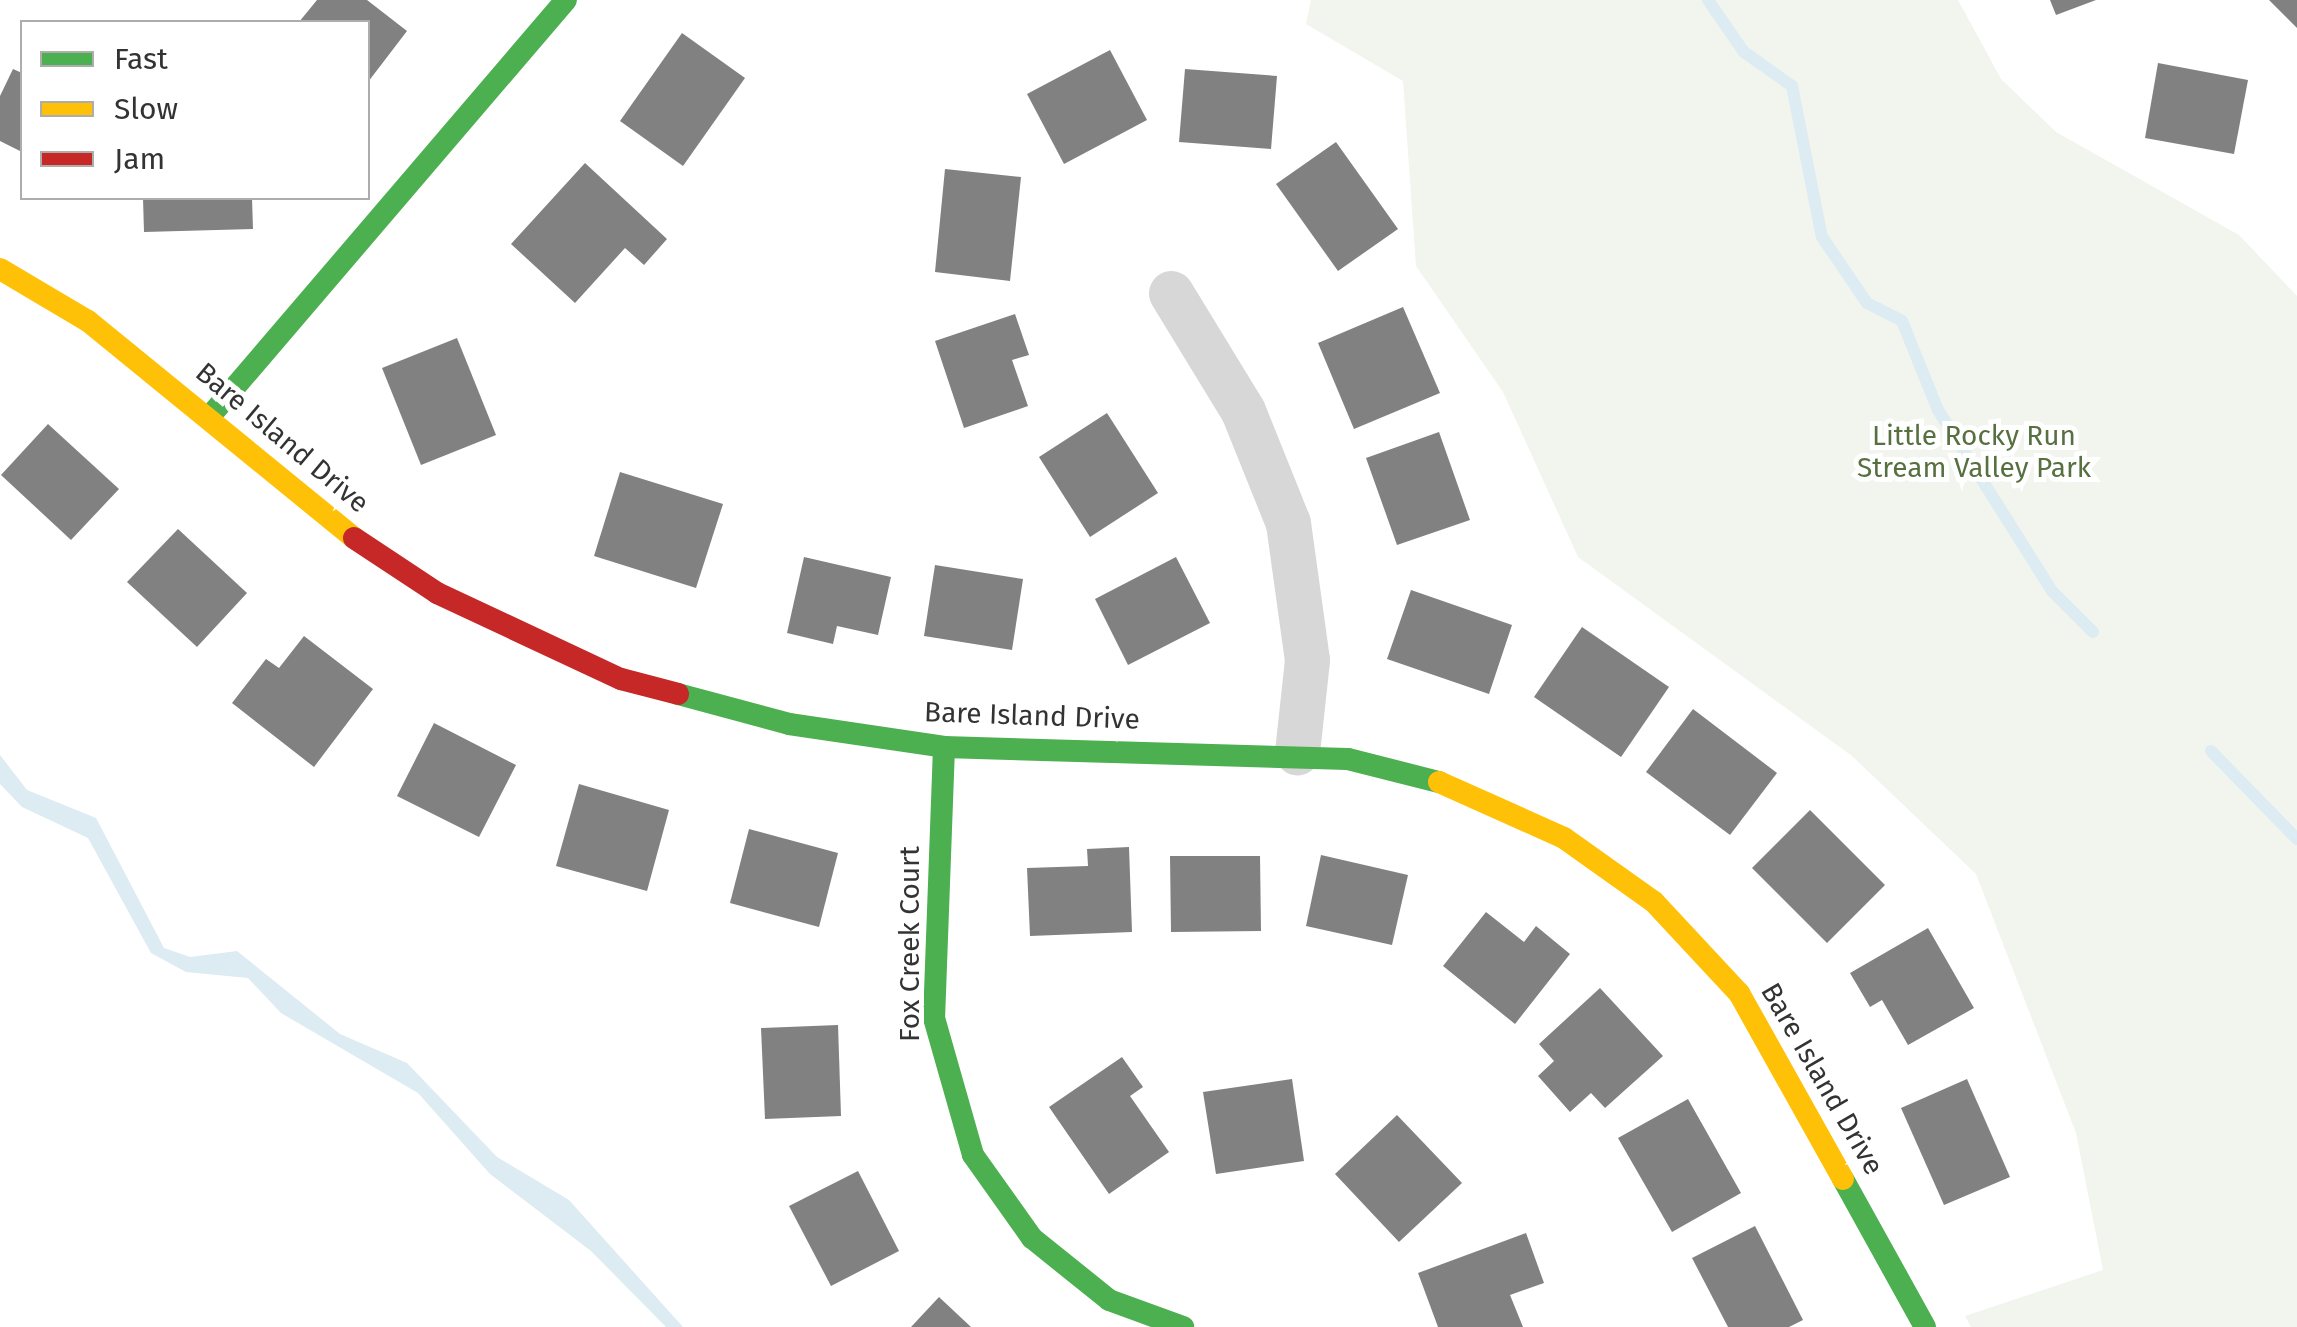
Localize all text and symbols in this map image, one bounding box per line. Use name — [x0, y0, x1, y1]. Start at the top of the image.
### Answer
legend — [20, 20, 370, 200]
text: Fast — [114, 41, 168, 77]
text: Slow — [114, 91, 178, 127]
text: Jam — [114, 141, 165, 177]
street label: Bare Island Drive — [189, 356, 375, 520]
park label: Little Rocky Run Stream Valley Park — [1857, 419, 2091, 485]
street label: Bare Island Drive — [924, 695, 1140, 737]
street label: Fox Creek Court — [893, 846, 927, 1042]
street label: Bare Island Drive — [1754, 977, 1890, 1181]

